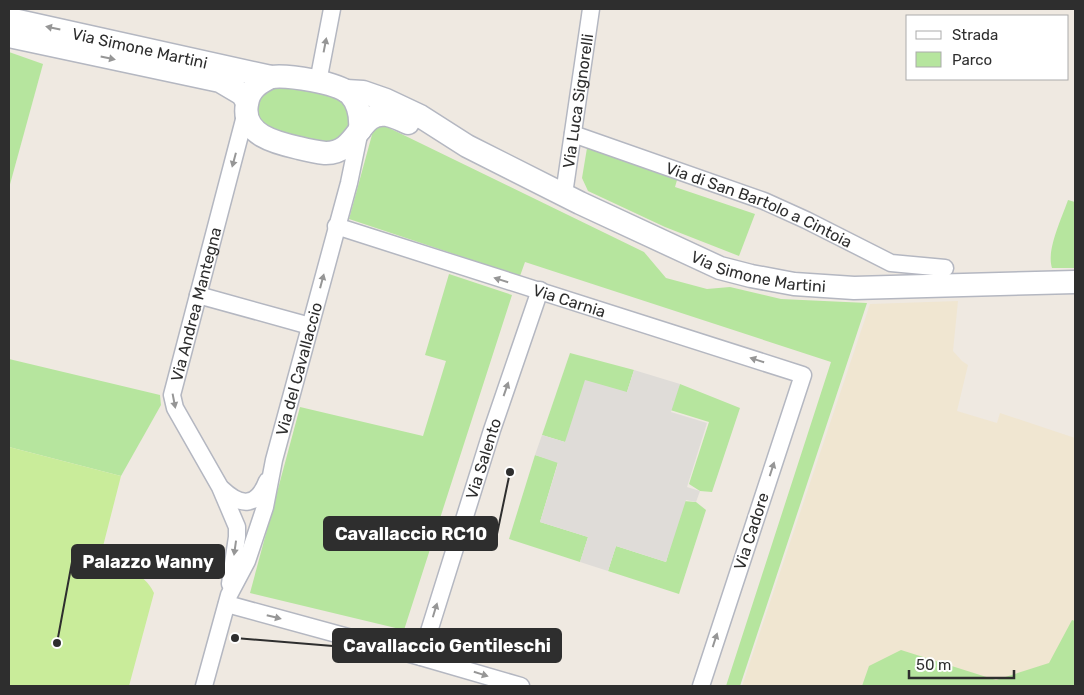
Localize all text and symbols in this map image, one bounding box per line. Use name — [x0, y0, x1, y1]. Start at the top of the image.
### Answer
legend — [906, 15, 1069, 80]
one-way arrow — [45, 24, 61, 32]
street label: Via Simone Martini — [70, 24, 209, 73]
text: Strada — [952, 26, 998, 44]
street label: Via Luca Signorelli — [559, 32, 597, 170]
one-way arrow — [322, 37, 330, 53]
text: Parco — [952, 51, 992, 69]
one-way arrow — [100, 54, 116, 62]
one-way arrow — [230, 152, 238, 167]
street label: Via di San Bartolo a Cintoia — [663, 158, 855, 252]
street label: Via Andrea Mantegna — [167, 225, 225, 384]
street label: Via Simone Martini — [688, 247, 826, 296]
one-way arrow — [318, 274, 326, 289]
one-way arrow — [494, 275, 509, 283]
street label: Via Carnia — [531, 280, 608, 321]
street label: Via del Cavallaccio — [272, 300, 326, 438]
one-way arrow — [749, 356, 764, 363]
one-way arrow — [503, 381, 511, 396]
one-way arrow — [170, 394, 178, 410]
street label: Via Salento — [462, 416, 505, 501]
one-way arrow — [768, 461, 776, 476]
street label: Via Cadore — [730, 490, 773, 572]
callout: Cavallaccio RC10 — [324, 517, 497, 550]
text: Cavallaccio RC10 — [335, 523, 487, 545]
one-way arrow — [231, 540, 239, 556]
callout: Palazzo Wanny — [72, 545, 224, 578]
text: Palazzo Wanny — [82, 551, 214, 573]
one-way arrow — [432, 602, 440, 617]
one-way arrow — [266, 613, 281, 621]
callout: Cavallaccio Gentileschi — [333, 629, 561, 662]
one-way arrow — [712, 632, 719, 647]
text: Cavallaccio Gentileschi — [343, 635, 551, 657]
scale bar — [909, 648, 1014, 680]
text: 50 m — [916, 656, 951, 674]
one-way arrow — [473, 671, 488, 679]

